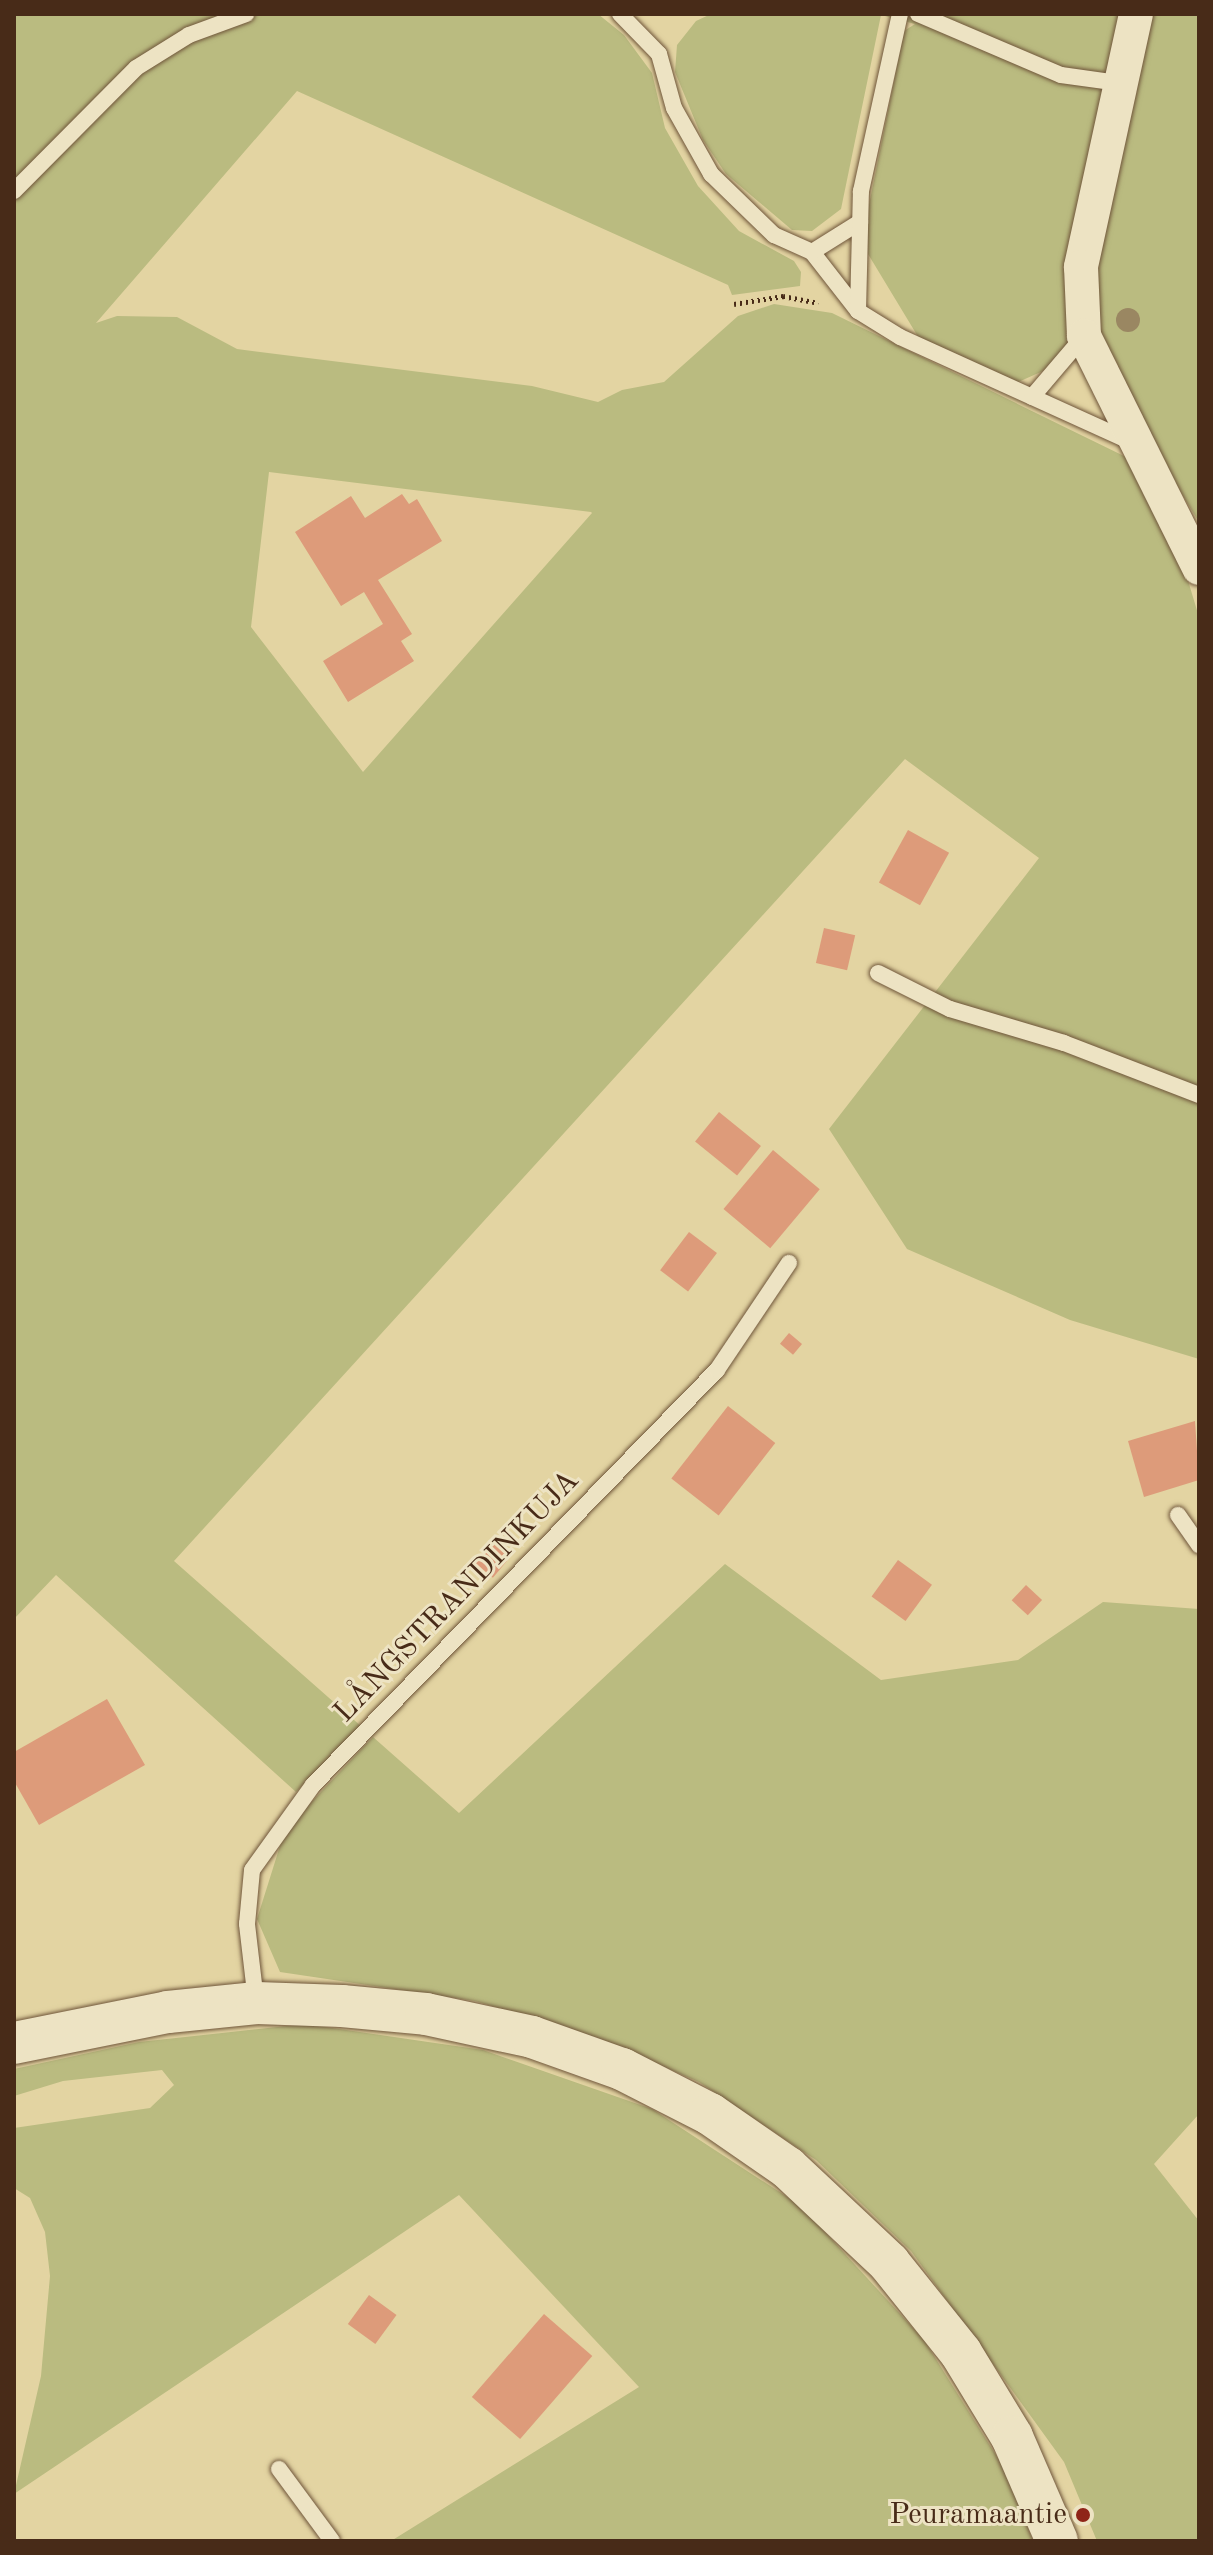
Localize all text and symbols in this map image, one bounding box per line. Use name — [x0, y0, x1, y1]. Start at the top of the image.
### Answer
street label: LÅNGSTRANDINKUJA — [327, 1463, 587, 1731]
place label: Peuramaantie — [889, 2497, 1067, 2533]
marker: Peuramaantie — [1074, 2506, 1092, 2524]

